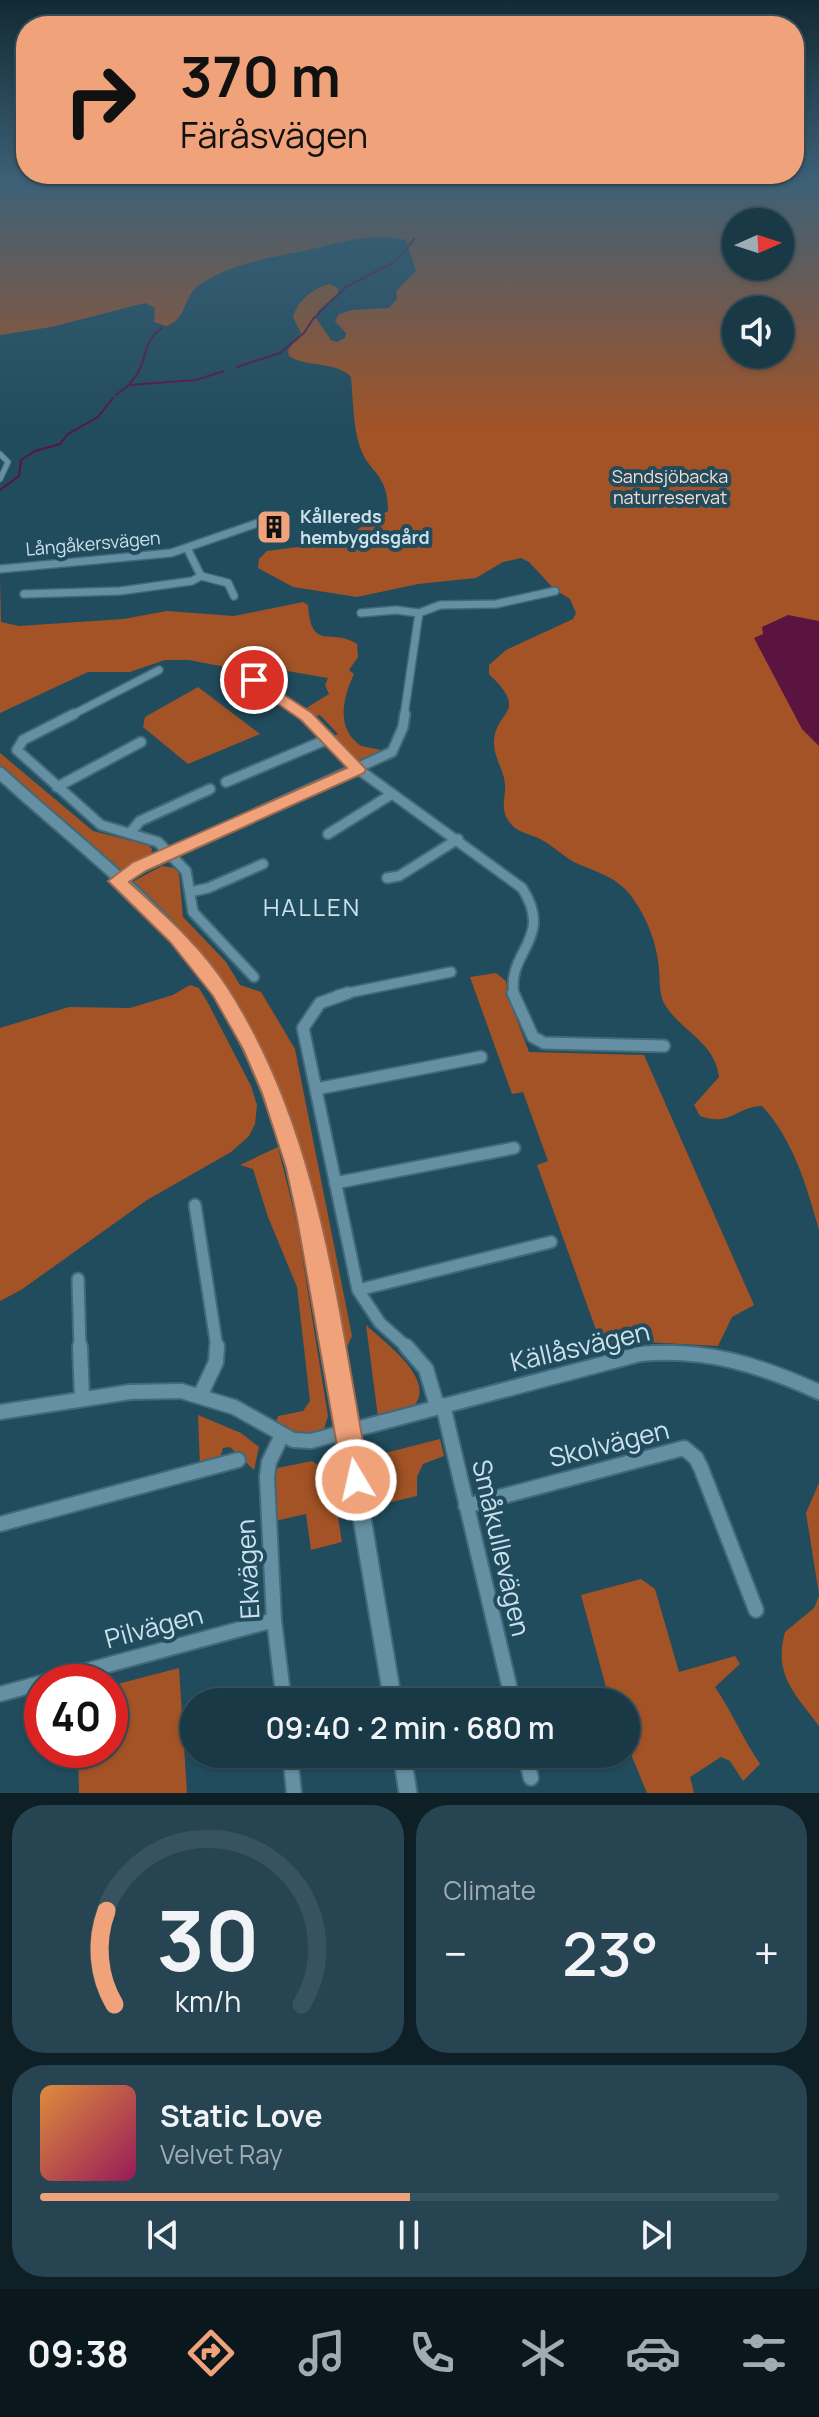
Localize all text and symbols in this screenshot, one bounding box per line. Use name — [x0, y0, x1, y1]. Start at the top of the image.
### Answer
text: 370 m — [180, 37, 341, 114]
icon: right — [48, 48, 152, 152]
text: Färåsvägen — [180, 110, 368, 159]
north arrow — [722, 208, 794, 280]
map controls — [722, 208, 794, 368]
button: sound — [722, 296, 794, 368]
park label: Sandsjöbacka naturreservat — [612, 464, 728, 509]
place label: Kållereds hembygdsgård — [300, 504, 430, 549]
building icon: Kållereds hembygdsgård — [255, 508, 293, 546]
street label: Långåkersvägen — [25, 525, 161, 561]
pin — [220, 646, 288, 714]
icon: arrive — [232, 658, 276, 702]
district label: HALLEN — [263, 890, 361, 923]
street label: Källåsvägen — [506, 1313, 653, 1380]
street label: Skolvägen — [545, 1411, 673, 1475]
position arrow — [314, 1438, 398, 1522]
street label: Småkullevägen — [464, 1456, 540, 1640]
street label: Ekvägen — [226, 1518, 268, 1620]
street label: Pilvägen — [101, 1596, 207, 1656]
speed limit sign: 40 — [24, 1664, 128, 1768]
text: 09:40 · 2 min · 680 m — [265, 1707, 555, 1748]
text: Climate — [444, 1872, 536, 1908]
text: 30 — [156, 1882, 259, 1996]
text: 23° — [562, 1912, 659, 1994]
text: − — [444, 1923, 467, 1983]
text: + — [754, 1923, 779, 1983]
text: km/h — [175, 1982, 241, 2021]
text: Static Love — [160, 2095, 323, 2136]
text: Velvet Ray — [160, 2136, 283, 2172]
icon: previous — [141, 2213, 185, 2257]
icon: pause — [387, 2213, 431, 2257]
icon: next — [634, 2213, 678, 2257]
icon: directions — [183, 2325, 239, 2381]
icon: music — [294, 2325, 350, 2381]
icon: phone — [404, 2325, 460, 2381]
icon: climate — [515, 2325, 571, 2381]
icon: car — [625, 2325, 681, 2381]
icon: filters — [736, 2325, 792, 2381]
text: 09:38 — [27, 2329, 129, 2378]

